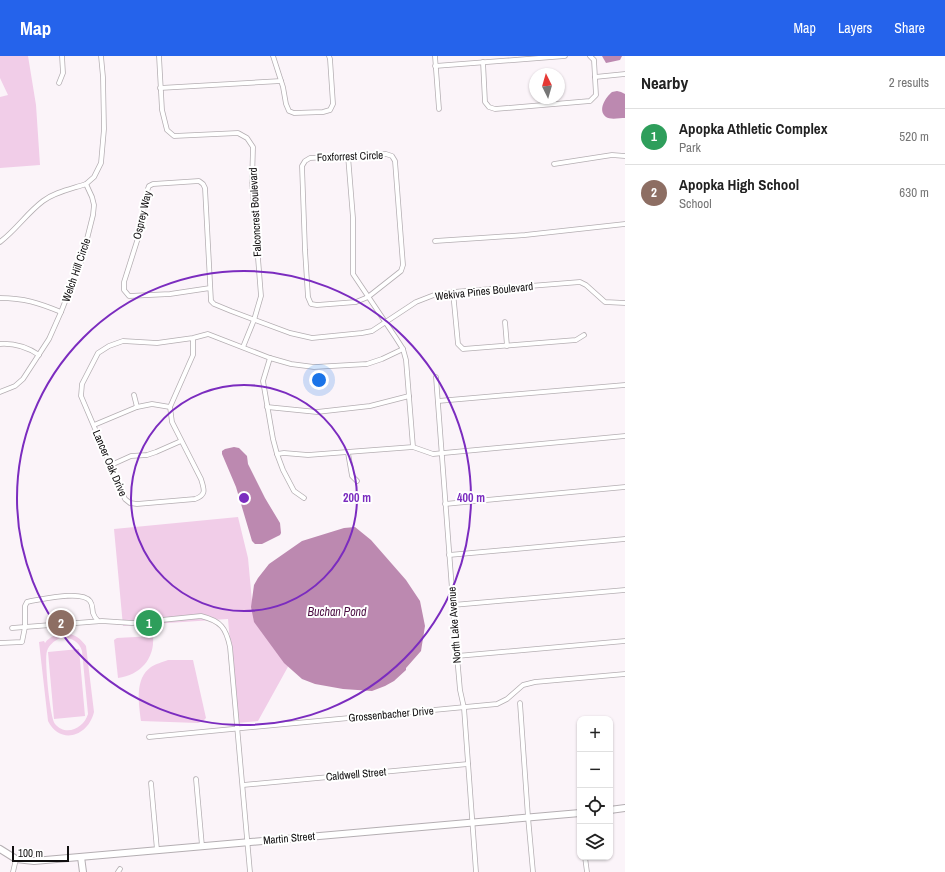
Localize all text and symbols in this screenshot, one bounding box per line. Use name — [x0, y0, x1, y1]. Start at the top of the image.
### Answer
text: Map — [20, 15, 51, 41]
text: Map — [794, 19, 816, 37]
text: Layers — [838, 19, 872, 37]
text: Share — [894, 19, 925, 37]
north arrow — [529, 68, 565, 104]
text: Nearby — [641, 71, 688, 94]
text: 2 results — [889, 74, 929, 91]
text: Apopka Athletic Complex — [679, 118, 828, 139]
text: 1 — [651, 128, 657, 145]
text: 520 m — [899, 128, 929, 145]
text: Park — [679, 139, 701, 156]
street label: Foxforrest Circle — [317, 148, 383, 164]
street label: Falconcrest Boulevard — [246, 167, 264, 257]
text: Apopka High School — [679, 174, 799, 195]
text: 2 — [651, 184, 657, 201]
text: 630 m — [899, 184, 929, 201]
street label: Osprey Way — [130, 189, 154, 241]
text: School — [679, 195, 712, 212]
street label: Welch Hill Circle — [59, 236, 93, 304]
street label: Wekiva Pines Boulevard — [434, 279, 534, 303]
your location — [309, 370, 329, 390]
street label: Lancer Oak Drive — [90, 428, 130, 498]
text: 200 m — [343, 490, 371, 506]
text: 400 m — [457, 490, 485, 506]
centre of rings — [237, 491, 251, 505]
street label: North Lake Avenue — [444, 586, 464, 664]
water label: Buchan Pond — [307, 604, 367, 620]
pin: 2 — [48, 608, 74, 638]
pin: 1 — [136, 608, 162, 638]
street label: Grossenbacher Drive — [348, 703, 434, 725]
map controls — [577, 716, 613, 860]
button: + — [577, 716, 613, 752]
button: − — [577, 752, 613, 788]
street label: Caldwell Street — [325, 764, 387, 784]
button: locate — [577, 788, 613, 824]
button: layers — [577, 824, 613, 860]
street label: Martin Street — [262, 829, 316, 847]
scale bar — [12, 844, 69, 863]
text: 100 m — [18, 846, 43, 860]

